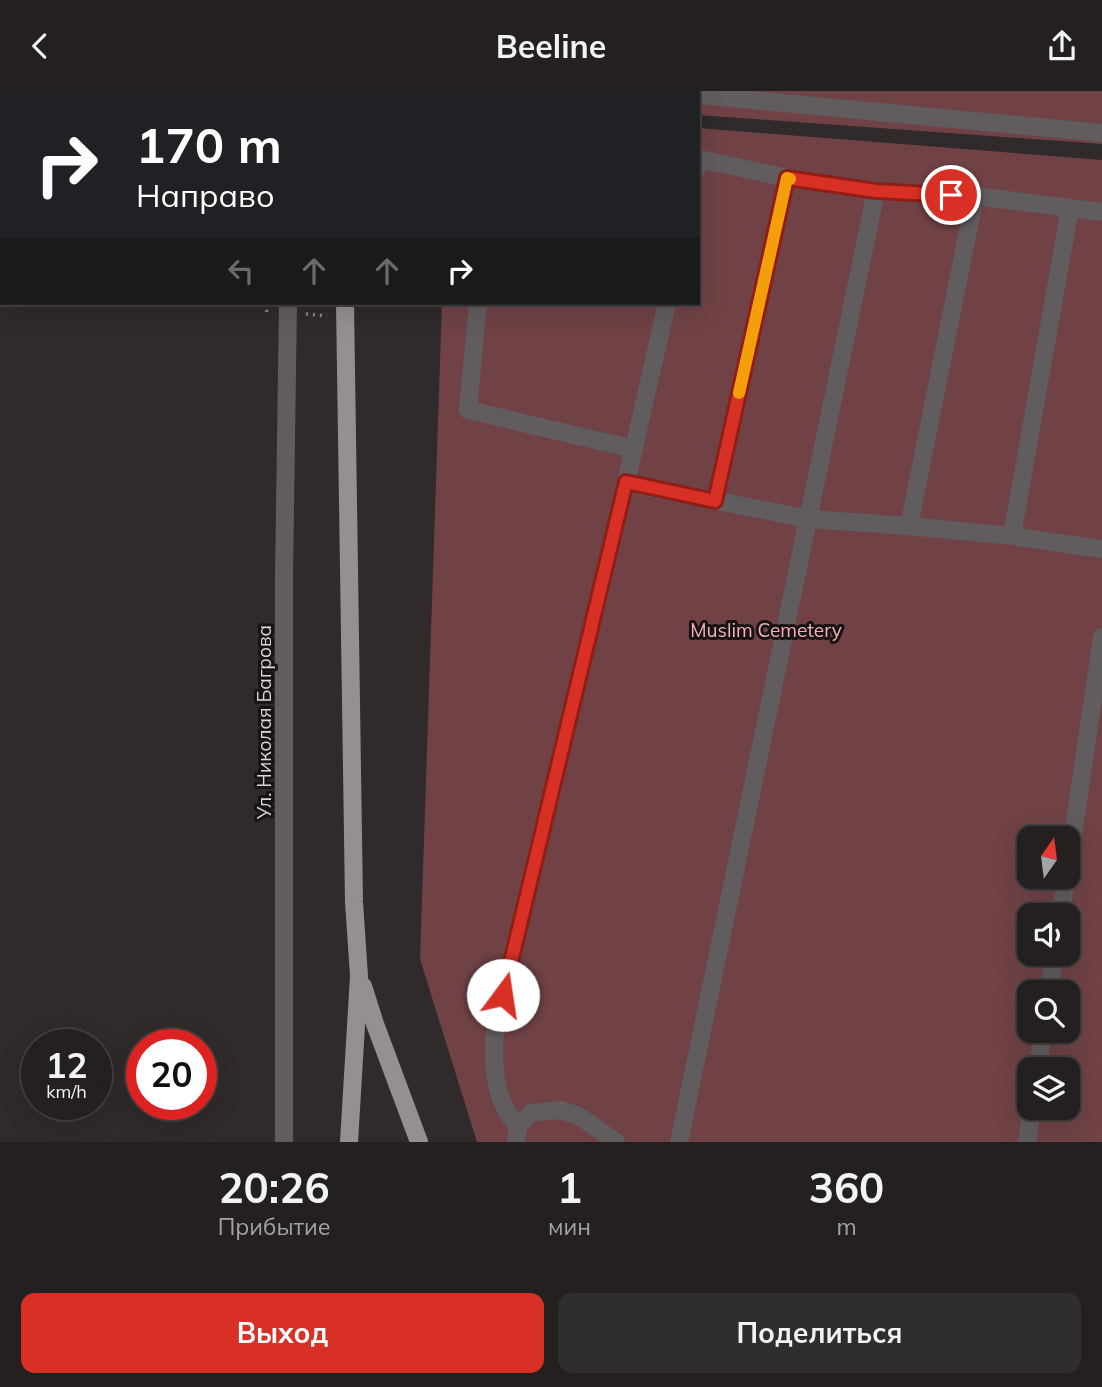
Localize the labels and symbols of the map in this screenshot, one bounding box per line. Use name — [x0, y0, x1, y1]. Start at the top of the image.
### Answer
pin — [921, 165, 981, 225]
park label: Muslim Cemetery — [690, 618, 842, 642]
street label: Ул. Николая Багрова — [252, 625, 276, 820]
north arrow — [1017, 826, 1080, 889]
position arrow — [466, 958, 540, 1032]
speed limit sign: 20 — [126, 1029, 217, 1120]

